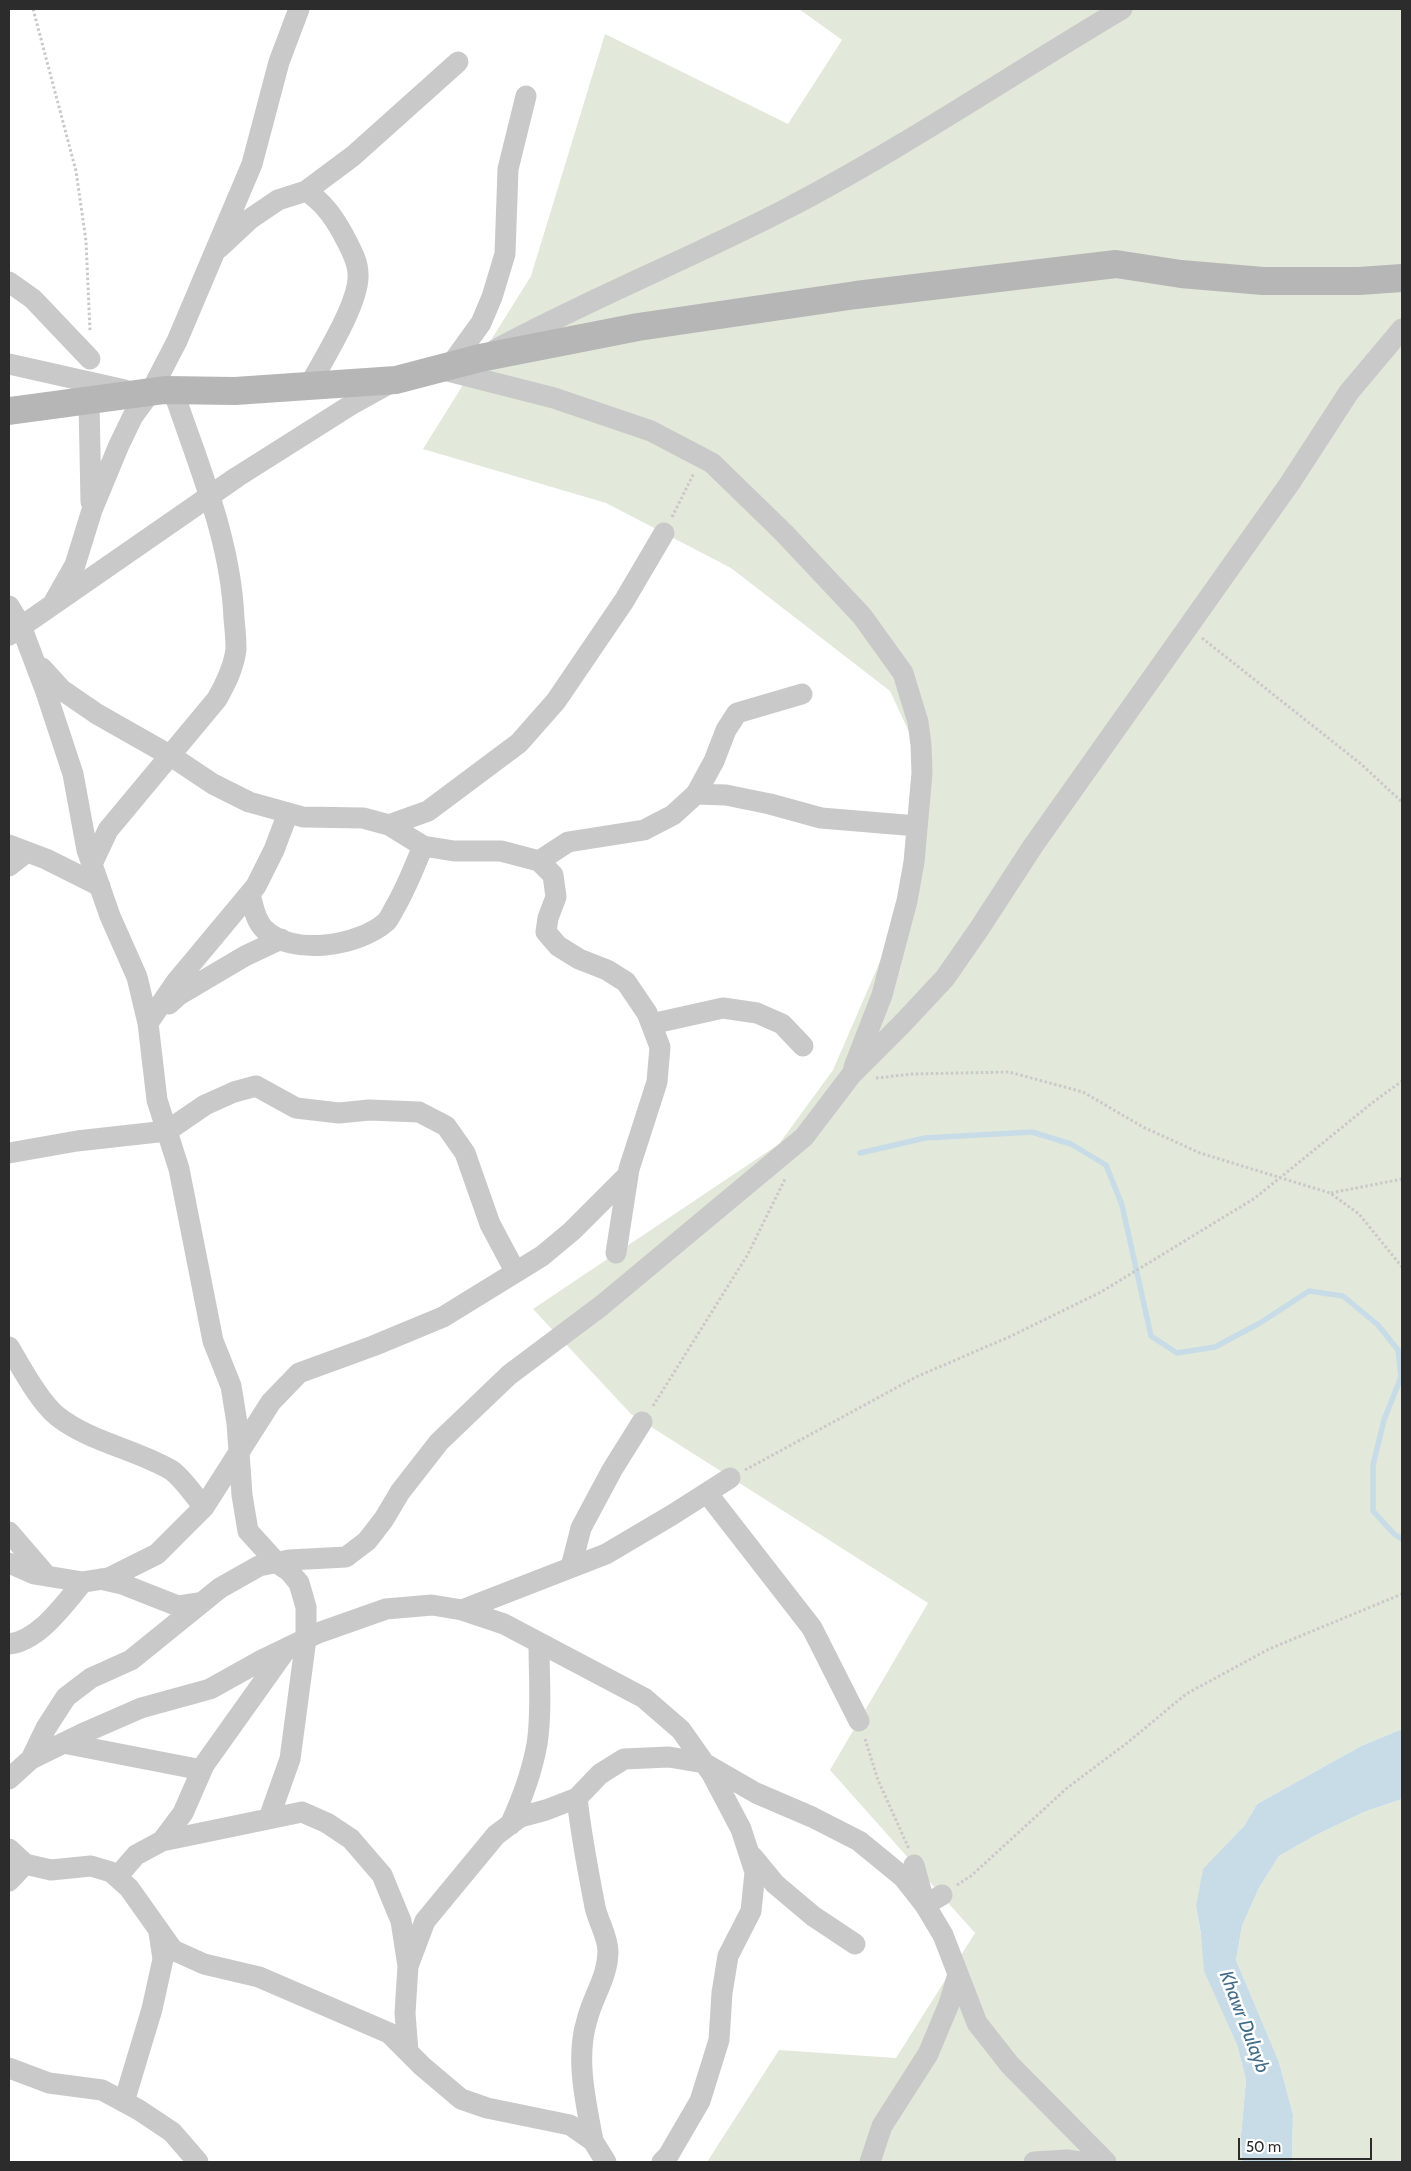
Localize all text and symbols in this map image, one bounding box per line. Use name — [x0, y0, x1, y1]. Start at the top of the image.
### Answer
water label: Khawr Dulayb — [1214, 1968, 1274, 2076]
scale bar — [1241, 2128, 1375, 2160]
text: 50 m — [1246, 2138, 1281, 2156]

